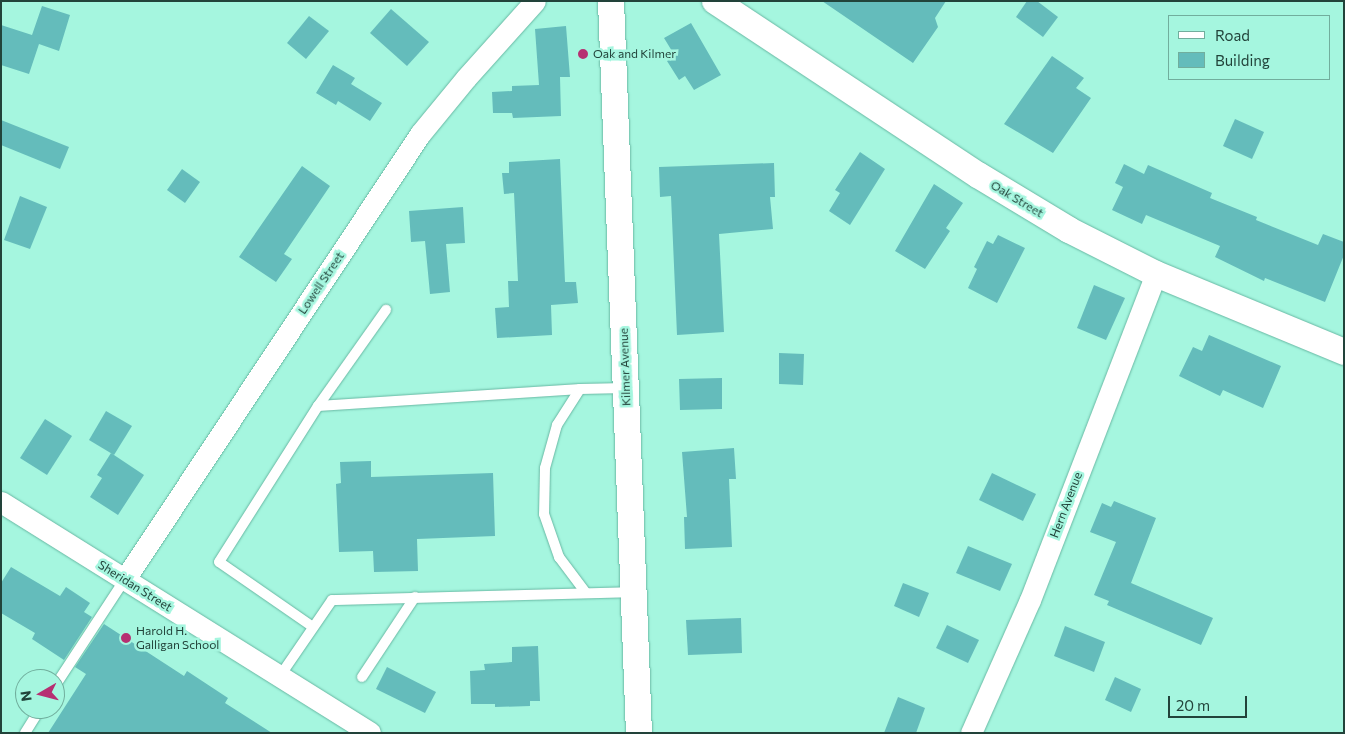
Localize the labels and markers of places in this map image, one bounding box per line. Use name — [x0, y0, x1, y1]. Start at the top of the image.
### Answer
place label: Oak and Kilmer — [593, 47, 676, 61]
marker: Oak and Kilmer — [577, 48, 589, 60]
place label: Harold H. Galligan School — [136, 624, 219, 652]
marker: Harold H. Galligan School — [120, 632, 132, 644]

